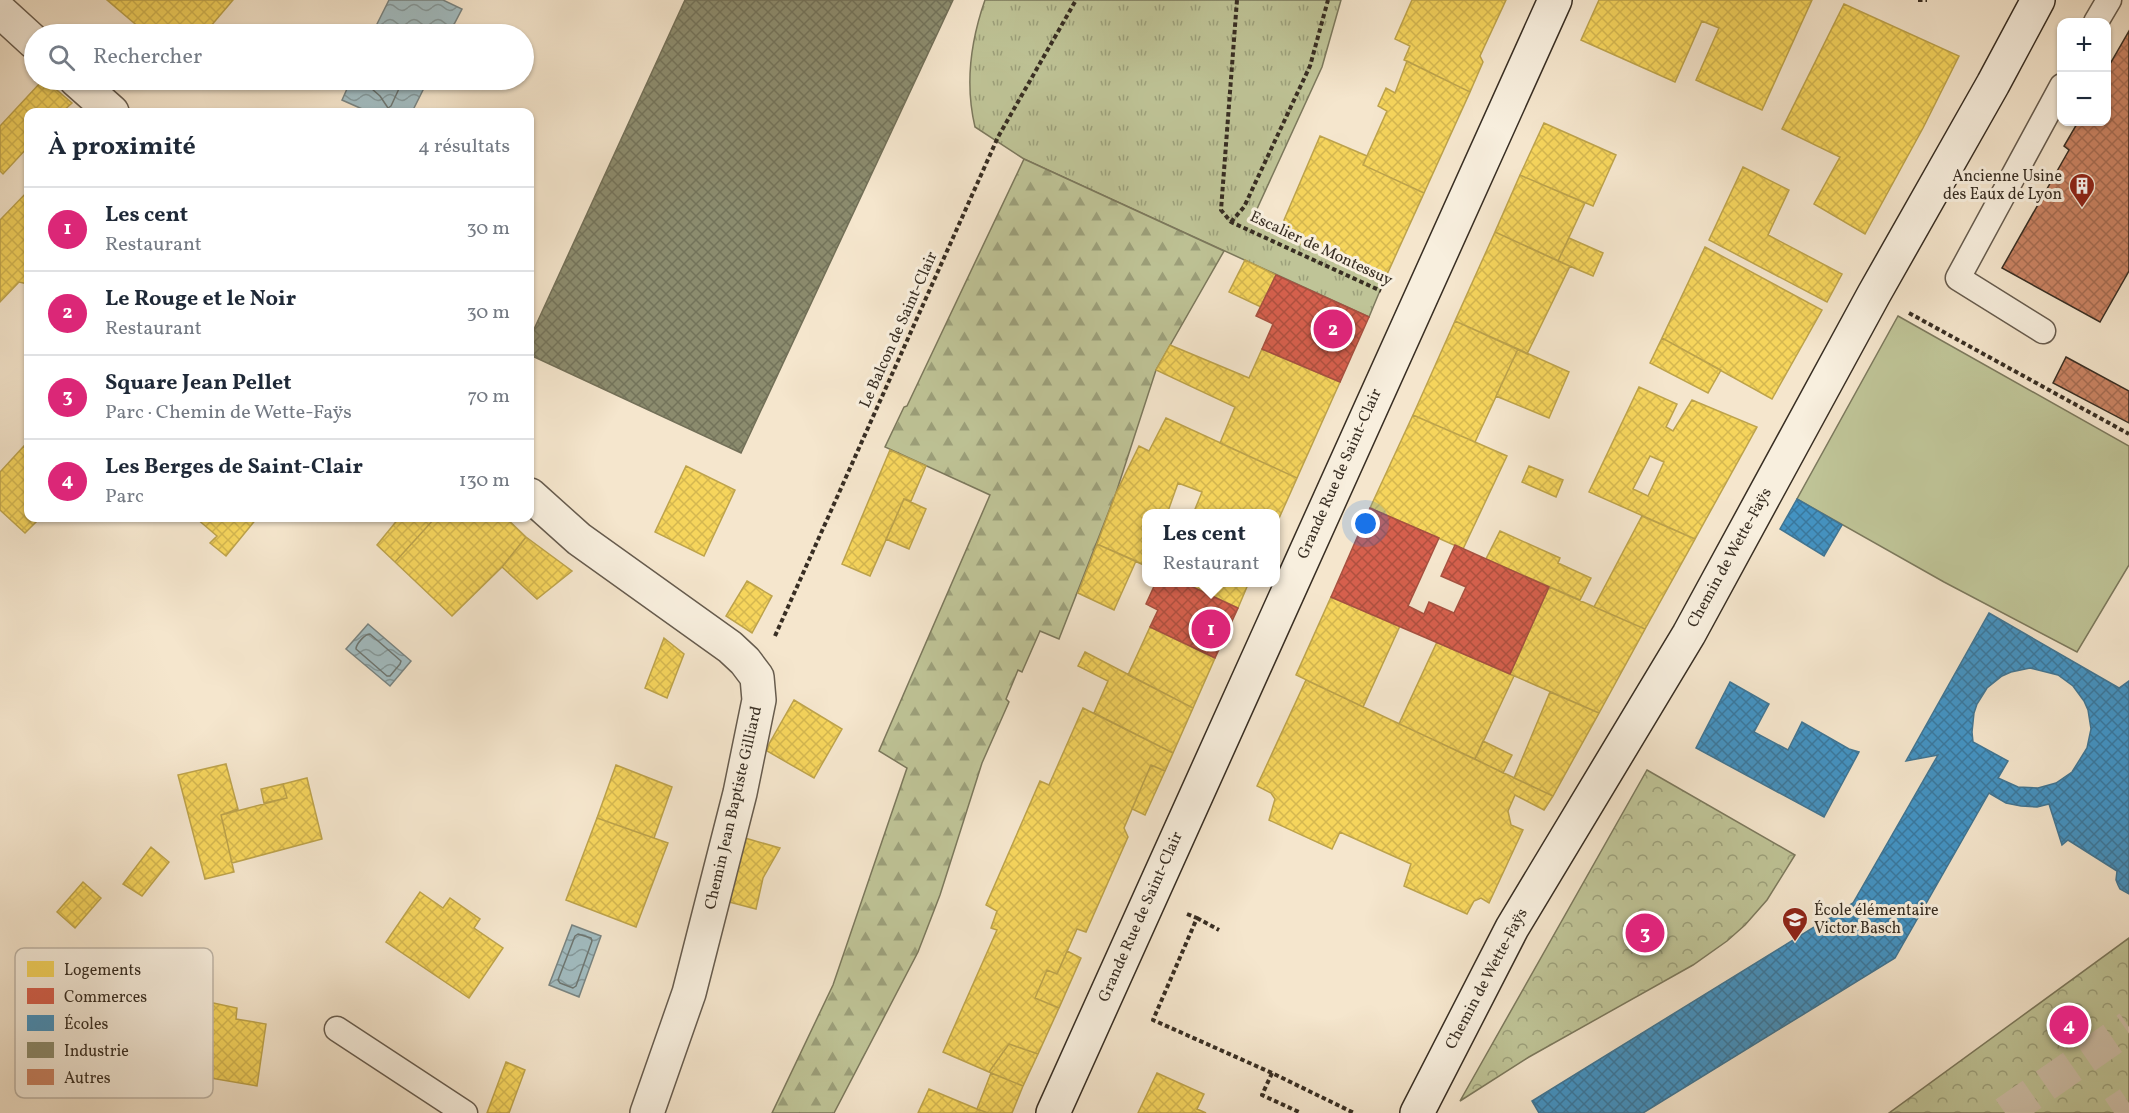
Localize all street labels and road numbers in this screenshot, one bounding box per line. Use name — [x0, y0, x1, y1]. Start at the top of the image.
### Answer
street label: Escalier de Montessuy — [1246, 206, 1396, 292]
street label: Le Balcon de Saint-Clair — [855, 248, 944, 412]
street label: Grande Rue de Saint-Clair — [1292, 385, 1388, 563]
street label: Chemin de Wette-Faÿs — [1682, 484, 1778, 632]
street label: Chemin Jean Baptiste Gilliard — [700, 704, 768, 912]
street label: Grande Rue de Saint-Clair — [1093, 828, 1189, 1006]
street label: Chemin de Wette-Faÿs — [1440, 904, 1534, 1053]

